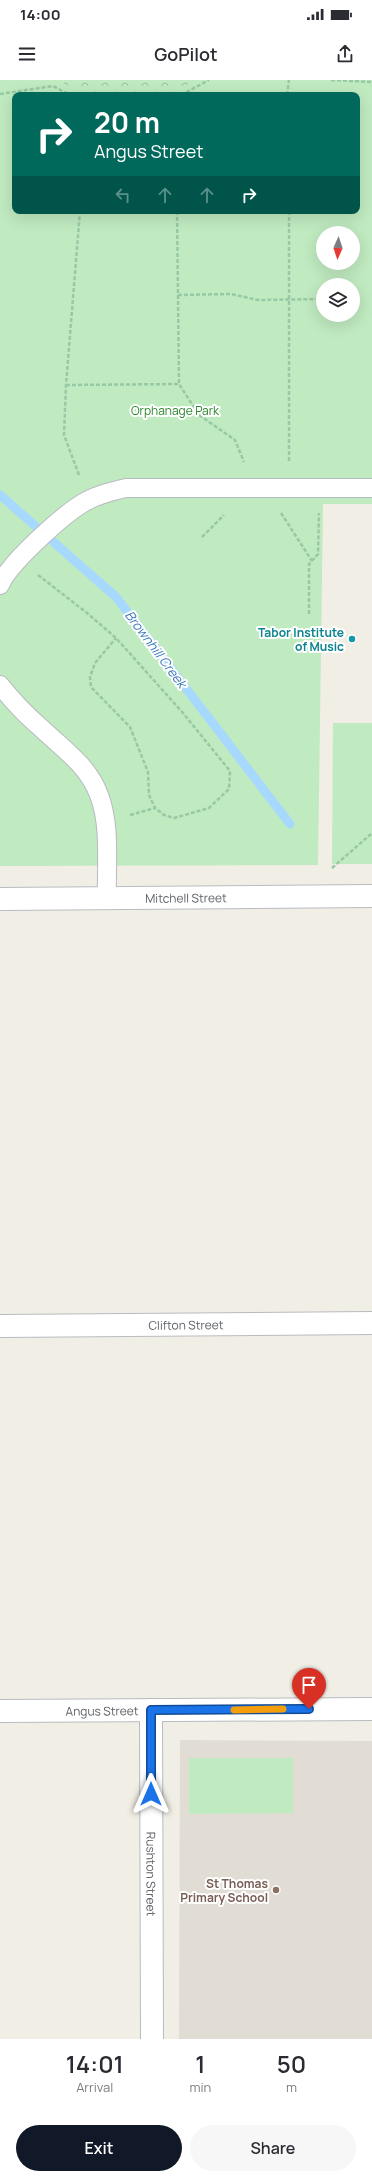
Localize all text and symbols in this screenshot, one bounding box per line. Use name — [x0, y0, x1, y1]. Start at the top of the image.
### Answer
text: 14:00 — [20, 4, 61, 25]
text: GoPilot — [154, 42, 218, 66]
icon: menu — [16, 43, 38, 65]
icon: share — [334, 43, 356, 65]
text: 20 m — [94, 103, 160, 141]
icon: right — [28, 108, 80, 160]
text: Angus Street — [94, 139, 203, 163]
icon: left — [112, 184, 134, 206]
icon: ahead — [154, 184, 176, 206]
icon: ahead — [196, 184, 218, 206]
icon: right — [238, 184, 260, 206]
north arrow — [316, 226, 360, 270]
map controls — [316, 226, 360, 322]
button: layers — [316, 278, 360, 322]
park label: Orphanage Park — [131, 402, 220, 419]
water label: Brownhill Creek — [121, 607, 193, 693]
place label: Tabor Institute of Music — [258, 624, 344, 655]
marker: Tabor Institute of Music — [347, 634, 357, 644]
street label: Mitchell Street — [145, 889, 227, 906]
street label: Clifton Street — [148, 1316, 224, 1333]
pin — [292, 1668, 326, 1709]
icon: arrive — [298, 1674, 320, 1696]
street label: Angus Street — [65, 1702, 139, 1719]
position arrow — [130, 1773, 172, 1815]
street label: Rushton Street — [143, 1832, 160, 1917]
place label: St Thomas Primary School — [180, 1875, 268, 1906]
marker: St Thomas Primary School — [271, 1885, 281, 1895]
text: 14:01 — [66, 2047, 124, 2080]
text: 1 — [195, 2047, 205, 2080]
text: 50 — [277, 2047, 306, 2080]
text: Arrival — [76, 2078, 113, 2096]
text: min — [189, 2078, 211, 2096]
text: m — [286, 2078, 297, 2096]
button: Exit — [16, 2125, 182, 2171]
button: Share — [190, 2125, 356, 2171]

